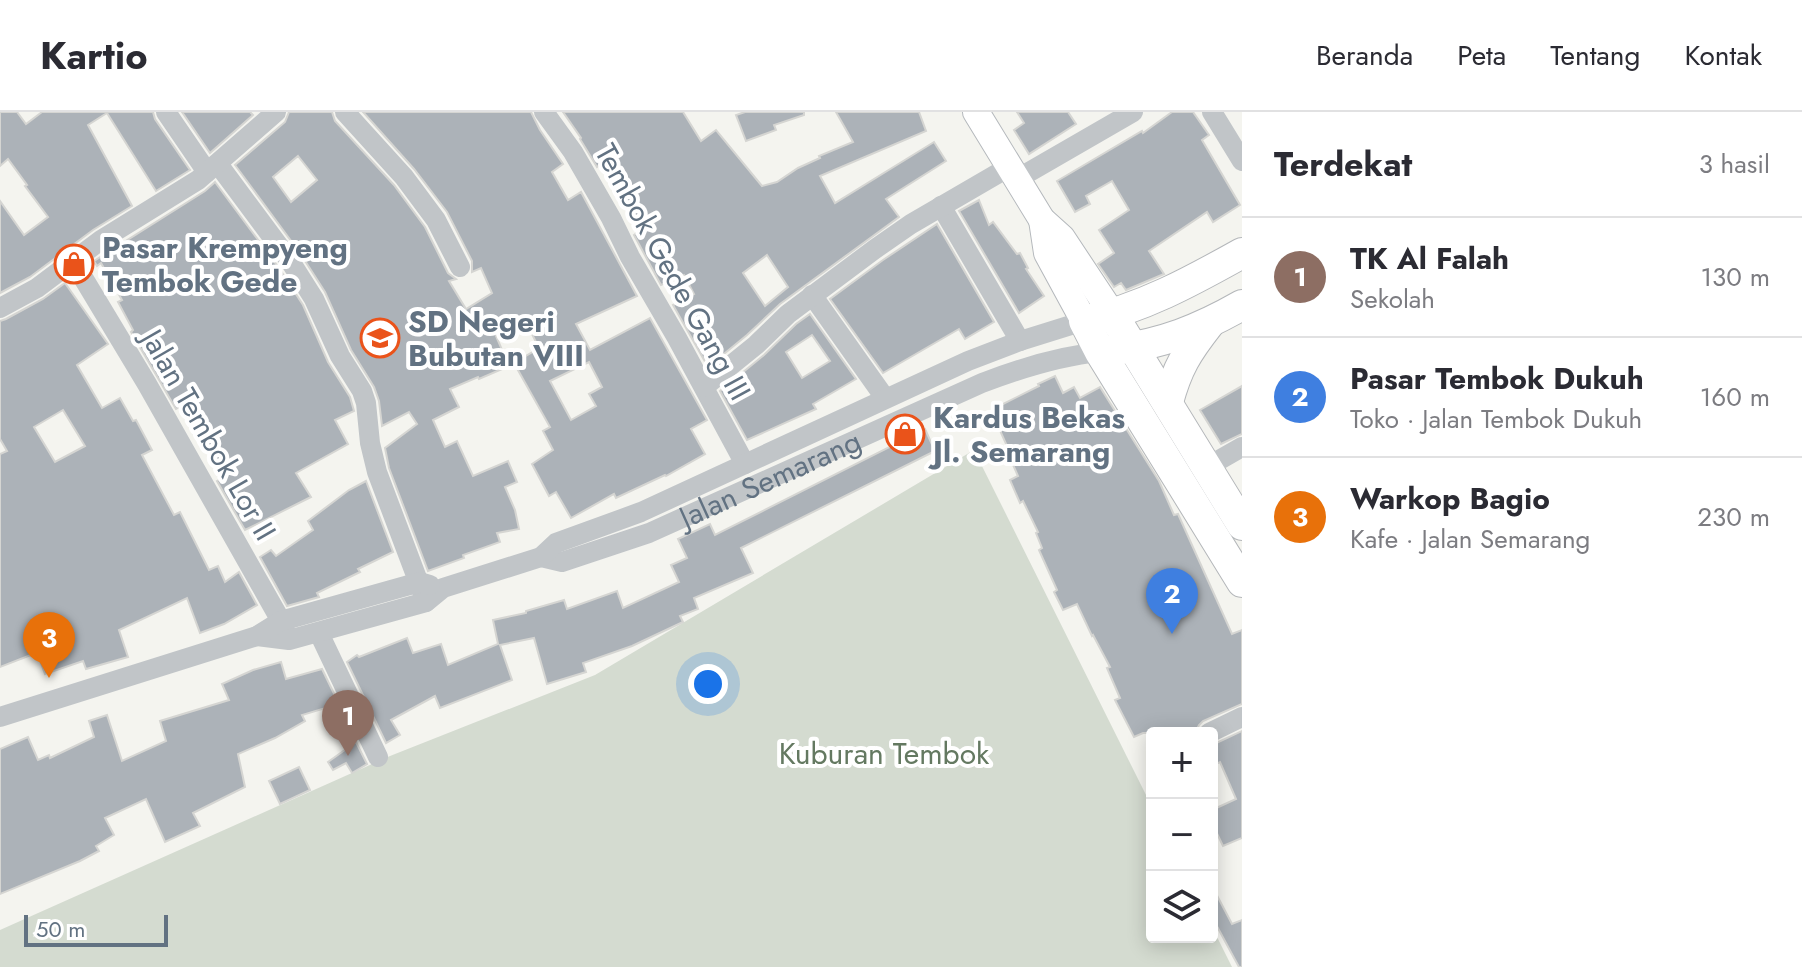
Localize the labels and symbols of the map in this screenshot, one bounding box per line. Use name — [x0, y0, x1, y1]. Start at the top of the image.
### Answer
street label: Tembok Gede Gang III — [585, 136, 761, 408]
place label: Pasar Krempyeng Tembok Gede — [102, 226, 348, 303]
shop icon: Pasar Krempyeng Tembok Gede — [53, 243, 95, 285]
place label: SD Negeri Bubutan VIII — [408, 300, 584, 377]
school or university icon: SD Negeri Bubutan VIII — [359, 317, 401, 359]
street label: Jalan Tembok Lor II — [129, 318, 287, 548]
place label: Kardus Bekas Jl. Semarang — [928, 396, 1125, 473]
shop icon: Kardus Bekas Jl. Semarang — [884, 413, 926, 455]
street label: Jalan Semarang — [669, 419, 868, 540]
pin: 2 — [1146, 568, 1198, 634]
pin: 3 — [23, 612, 75, 678]
your location — [688, 664, 728, 704]
pin: 1 — [322, 690, 374, 756]
park label: Kuburan Tembok — [779, 732, 990, 775]
scale bar — [24, 911, 168, 947]

